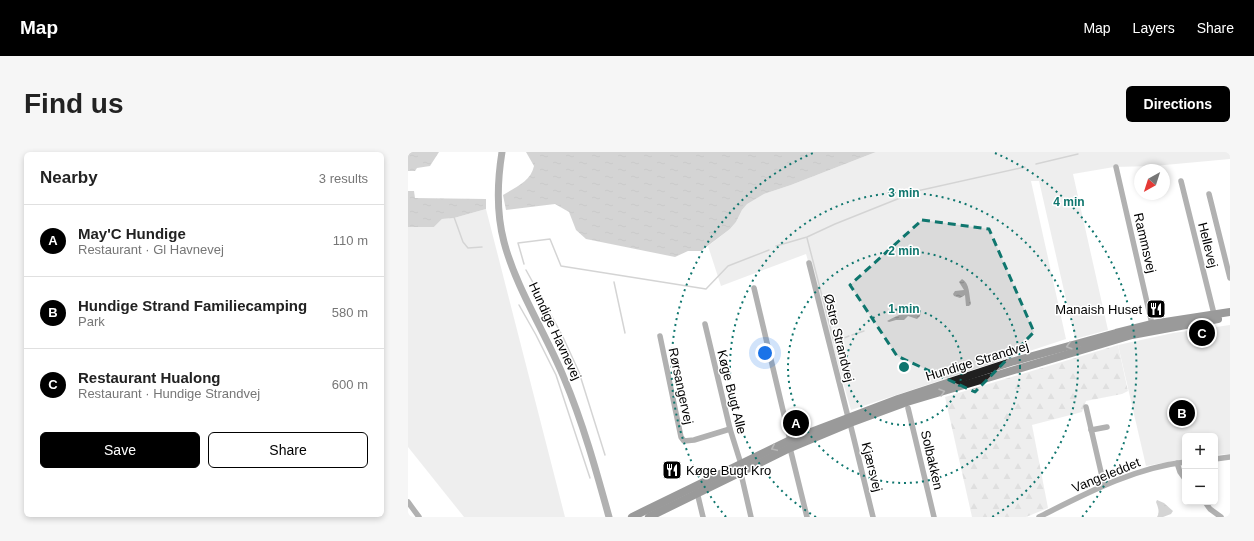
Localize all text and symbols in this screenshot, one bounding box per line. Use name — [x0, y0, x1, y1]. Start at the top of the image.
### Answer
text: Map — [20, 17, 58, 38]
text: Map — [1083, 20, 1111, 36]
text: Layers — [1133, 20, 1175, 36]
text: Share — [1197, 20, 1234, 36]
button: Directions — [1126, 86, 1230, 122]
text: Find us — [24, 88, 124, 119]
north arrow — [1134, 164, 1170, 200]
text: Nearby — [40, 168, 98, 187]
text: 3 results — [319, 171, 368, 186]
text: 3 min — [888, 186, 920, 200]
text: 4 min — [1053, 195, 1085, 209]
street label: Rammsvej — [1131, 211, 1159, 275]
street label: Hellevej — [1195, 221, 1221, 269]
text: May'C Hundige — [78, 225, 186, 242]
text: A — [48, 233, 58, 248]
text: 110 m — [333, 233, 368, 248]
text: Restaurant · Gl Havnevej — [78, 242, 224, 257]
text: 2 min — [888, 244, 920, 258]
street label: Hundige Havnevej — [526, 280, 584, 382]
street label: Østre Strandvej — [821, 292, 857, 384]
text: Hundige Strand Familiecamping — [78, 297, 307, 314]
restaurant icon: Manaish Huset — [1145, 298, 1167, 320]
text: 1 min — [888, 302, 920, 316]
place label: Manaish Huset — [1055, 302, 1142, 317]
text: B — [48, 305, 58, 320]
text: 580 m — [332, 305, 368, 320]
text: Park — [78, 314, 105, 329]
pin: C — [1189, 318, 1215, 348]
street label: Hundige Strandvej — [924, 338, 1030, 384]
one-way arrow — [1066, 341, 1073, 350]
your location — [755, 343, 775, 363]
street label: Rørsangervej — [666, 346, 696, 426]
street label: Køge Bugt Alle — [714, 348, 750, 436]
centre of rings — [897, 360, 911, 374]
text: Restaurant Hualong — [78, 369, 221, 386]
text: C — [48, 377, 58, 392]
text: 600 m — [332, 377, 368, 392]
text: Restaurant · Hundige Strandvej — [78, 386, 260, 401]
one-way arrow — [938, 388, 945, 397]
pin: B — [1169, 398, 1195, 428]
pin: A — [783, 408, 809, 438]
street label: Solbakken — [918, 429, 946, 491]
button: Save — [40, 432, 200, 468]
button: Share — [208, 432, 368, 468]
map controls — [1182, 433, 1218, 505]
button: + — [1182, 433, 1218, 469]
street label: Kjærsvej — [859, 441, 885, 493]
one-way arrow — [771, 443, 779, 451]
street label: Vangeleddet — [1070, 454, 1143, 495]
restaurant icon: Køge Bugt Kro — [661, 459, 683, 481]
place label: Køge Bugt Kro — [686, 463, 771, 478]
button: − — [1182, 469, 1218, 505]

